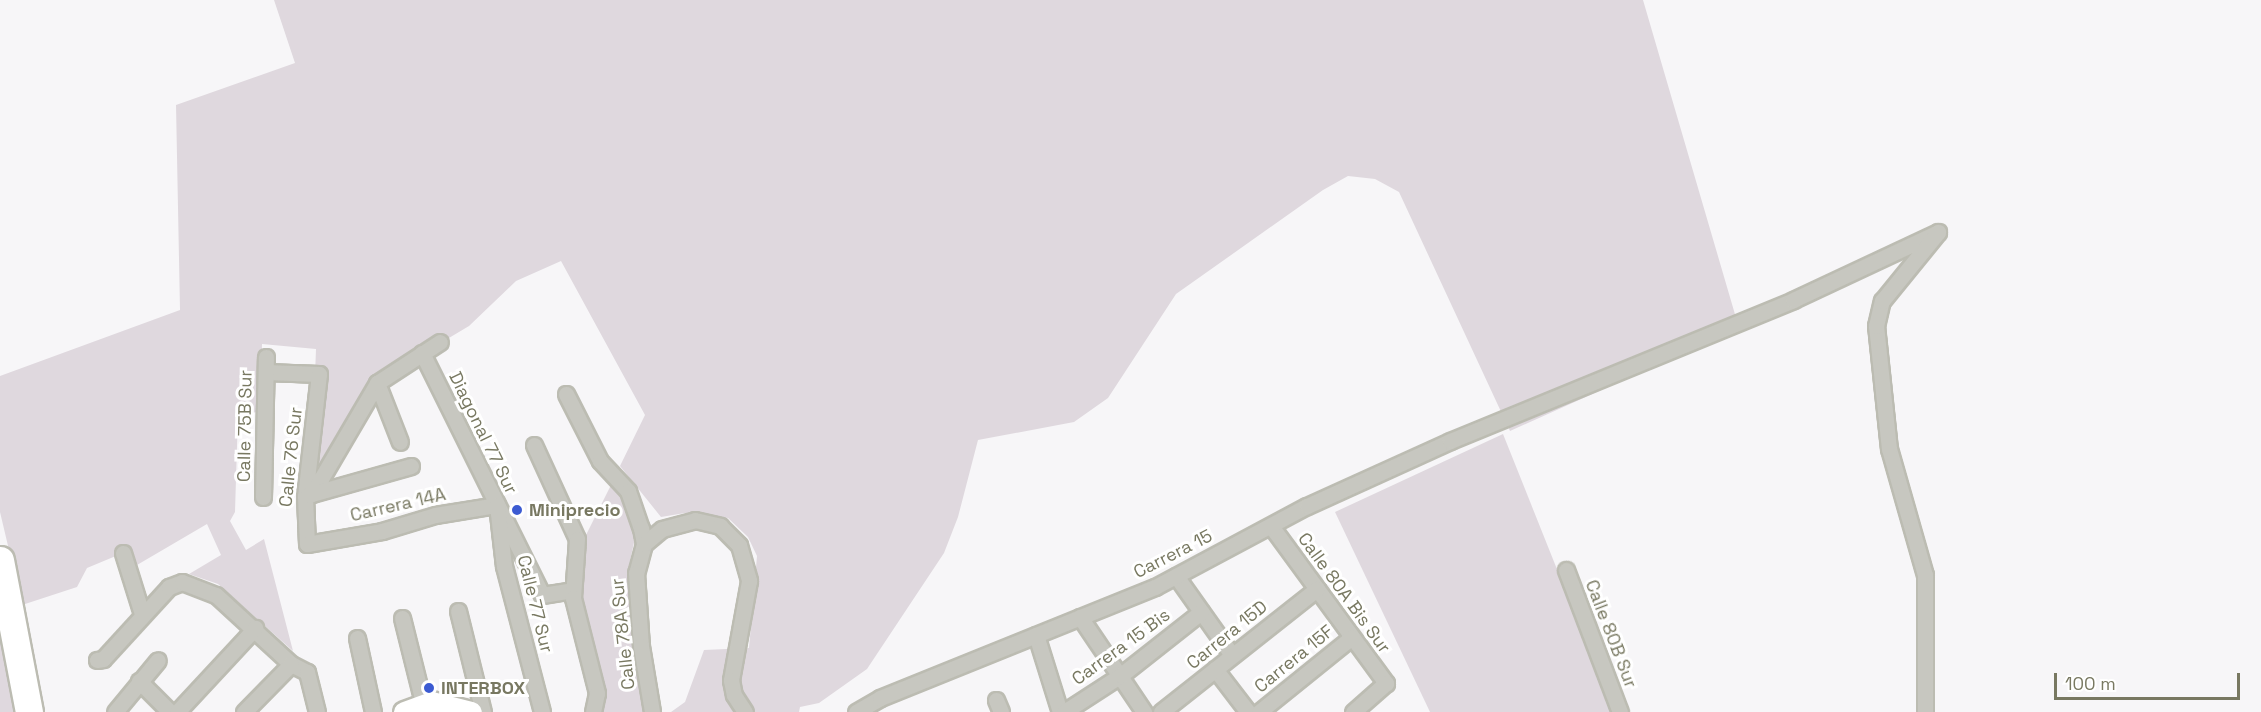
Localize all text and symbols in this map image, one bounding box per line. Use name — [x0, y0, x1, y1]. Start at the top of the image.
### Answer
street label: Diagonal 77 Sur — [444, 368, 522, 498]
street label: Calle 75B Sur — [233, 370, 257, 482]
street label: Calle 76 Sur — [275, 406, 307, 508]
street label: Carrera 14A — [348, 484, 448, 526]
place label: Miniprecio — [529, 499, 621, 521]
marker: Miniprecio — [510, 503, 524, 517]
street label: Carrera 15 — [1130, 525, 1216, 583]
street label: Calle 80A Bis Sur — [1293, 528, 1395, 658]
street label: Calle 77 Sur — [512, 553, 558, 655]
street label: Calle 78A Sur — [606, 577, 640, 691]
street label: Calle 80B Sur — [1580, 577, 1642, 691]
street label: Carrera 15D — [1182, 596, 1272, 674]
street label: Carrera 15 Bis — [1068, 604, 1174, 690]
street label: Carrera 15F — [1250, 621, 1338, 697]
scale bar — [2057, 661, 2243, 699]
text: 100 m — [2065, 672, 2116, 695]
place label: INTERBOX — [441, 677, 525, 699]
marker: INTERBOX — [422, 681, 436, 695]

